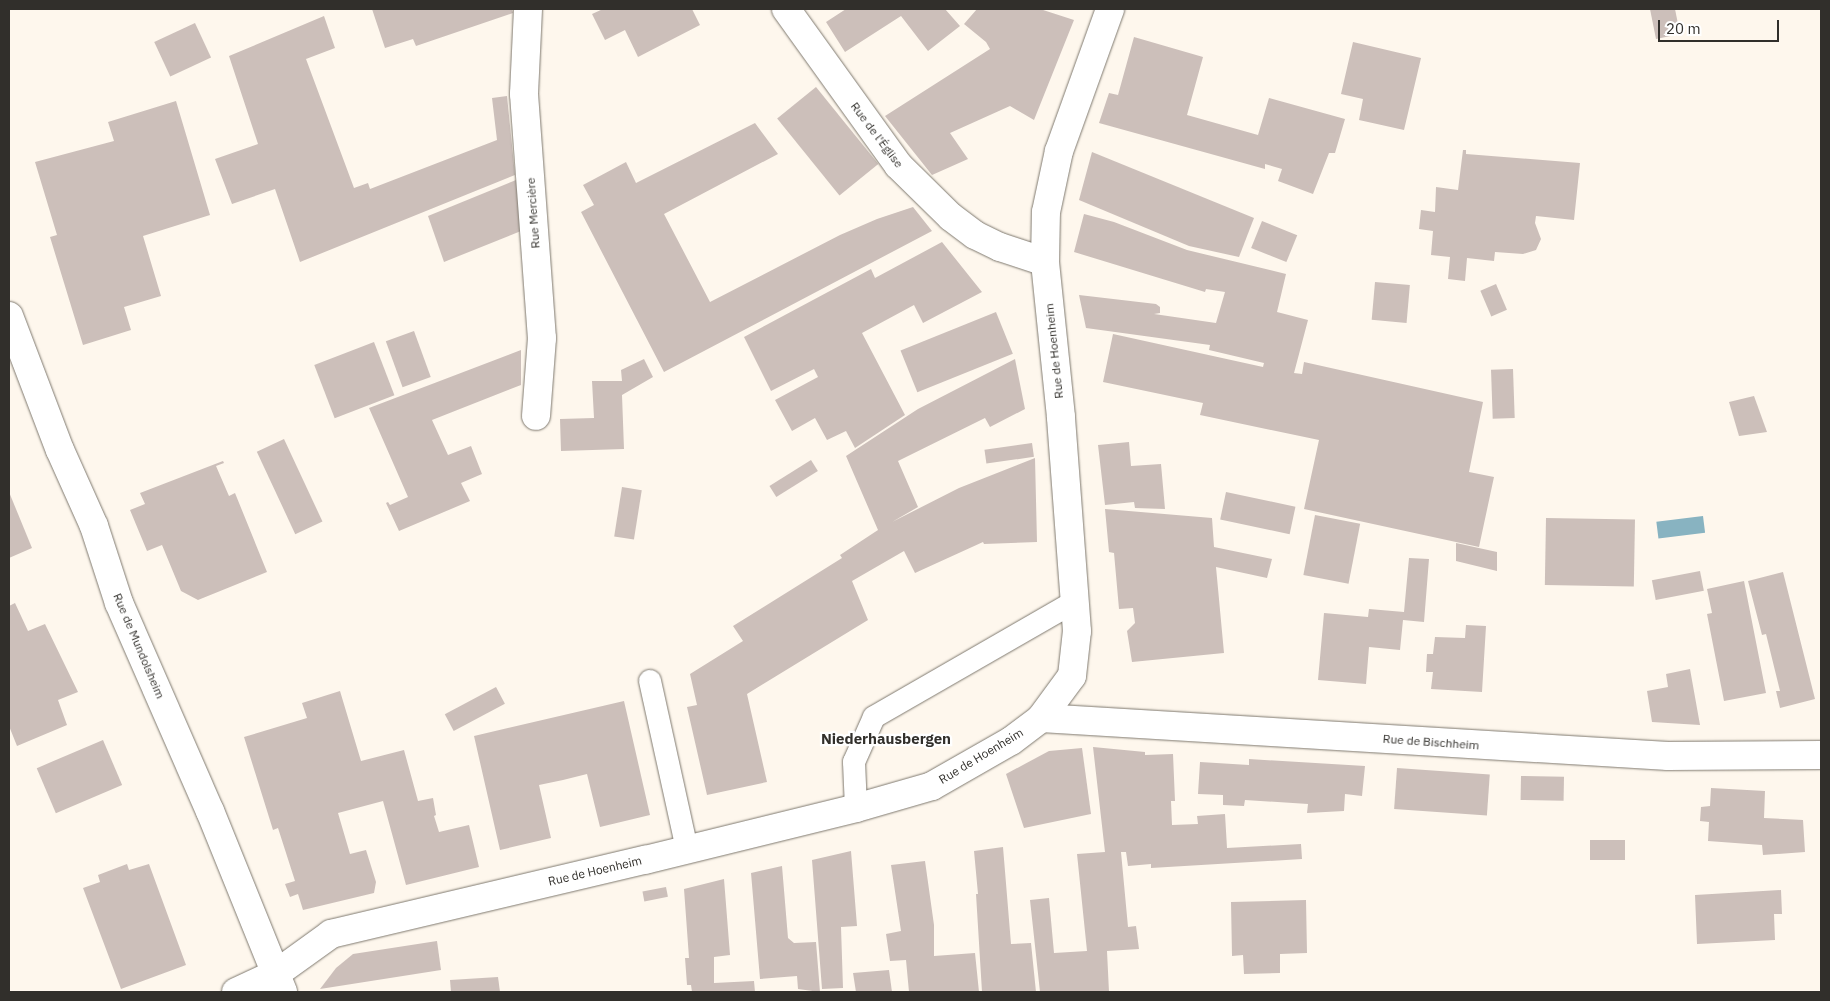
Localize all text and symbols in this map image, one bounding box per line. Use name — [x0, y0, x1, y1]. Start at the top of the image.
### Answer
scale bar — [1660, 10, 1781, 42]
text: 20 m — [1666, 19, 1701, 38]
street label: Rue de l'Église — [848, 99, 906, 171]
street label: Rue Mercière — [523, 177, 543, 249]
street label: Rue de Hoenheim — [1042, 303, 1066, 399]
street label: Rue de Mundolsheim — [110, 591, 168, 701]
street label: Rue de Hoenheim — [936, 725, 1026, 787]
district label: Niederhausbergen — [821, 730, 951, 748]
street label: Rue de Bischheim — [1382, 731, 1480, 753]
street label: Rue de Hoenheim — [547, 853, 643, 889]

